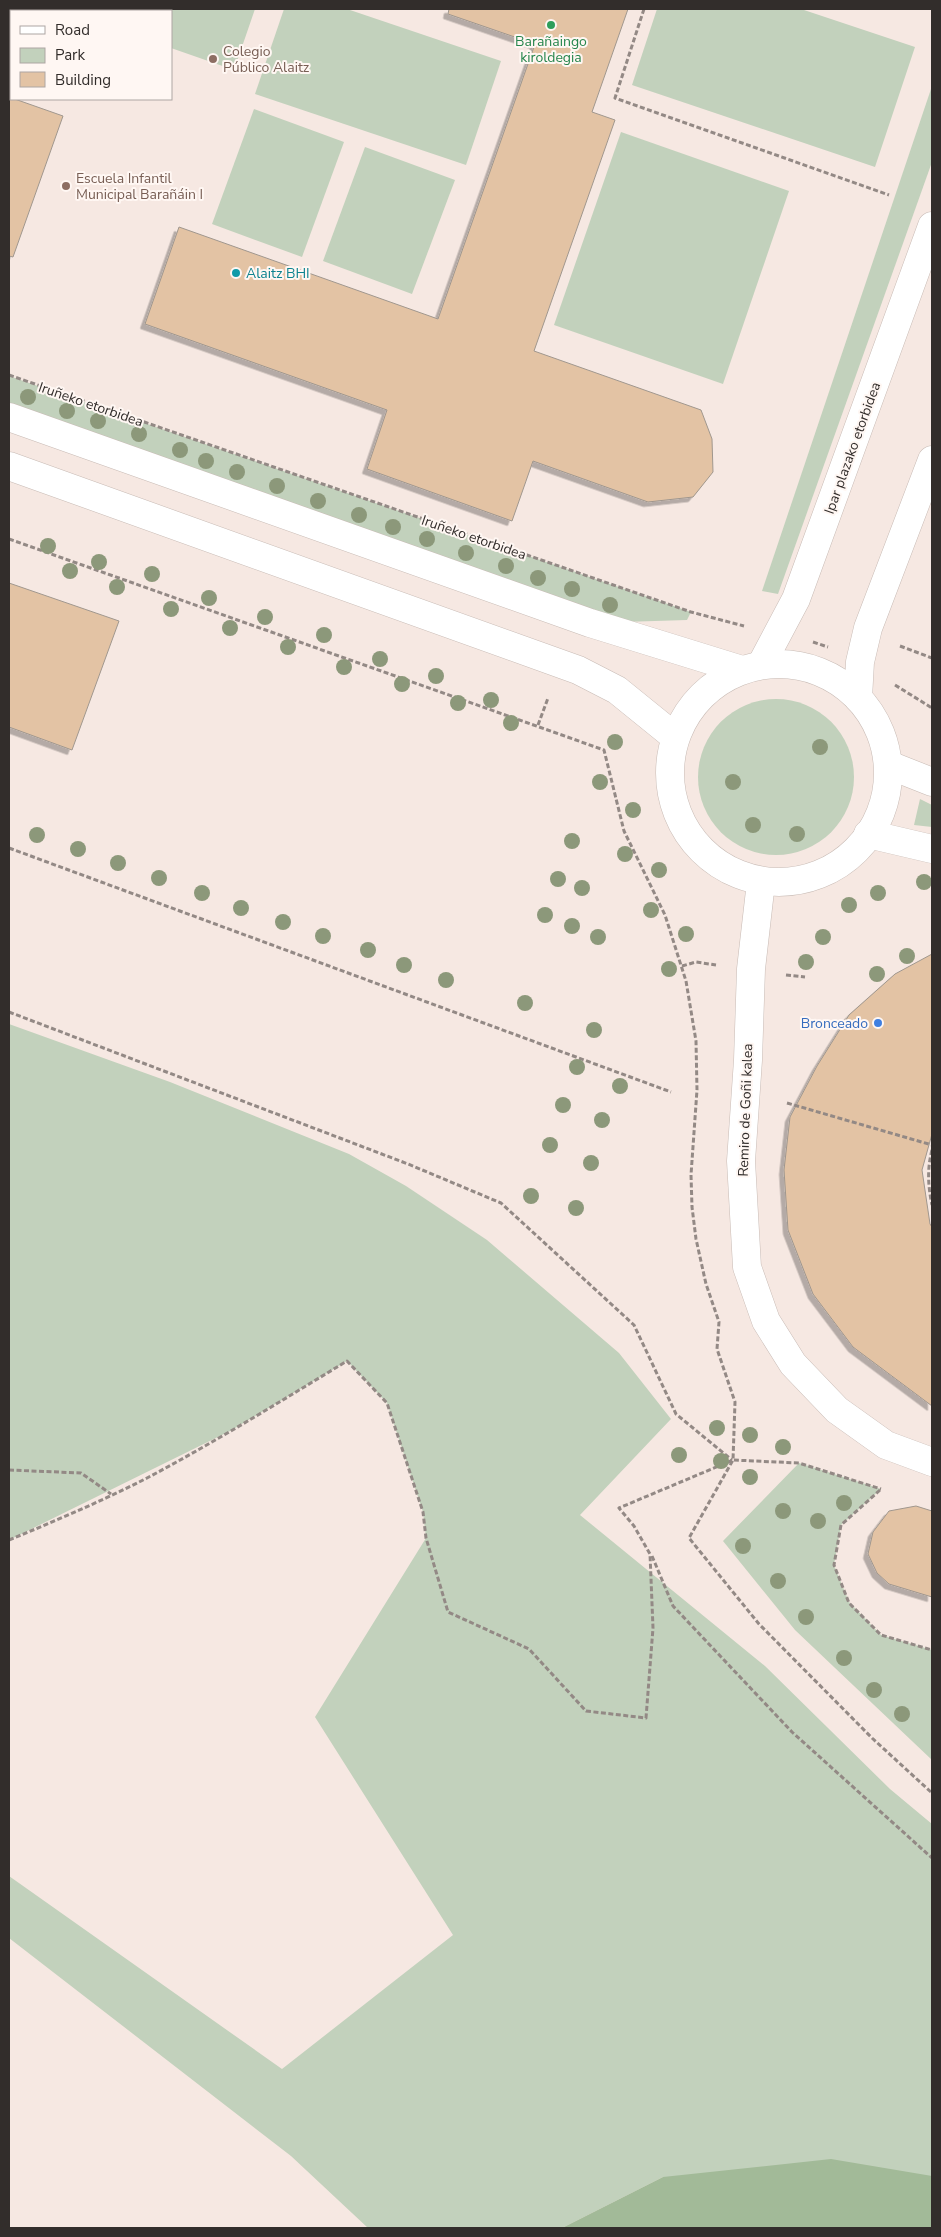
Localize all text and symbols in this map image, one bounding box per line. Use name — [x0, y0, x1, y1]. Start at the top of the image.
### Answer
legend — [10, 10, 172, 100]
marker: Barañaingo kiroldegia — [545, 19, 557, 31]
text: Road — [55, 20, 90, 40]
place label: Barañaingo kiroldegia — [515, 32, 587, 67]
place label: Colegio Público Alaitz — [223, 42, 310, 77]
text: Park — [55, 45, 85, 65]
marker: Colegio Público Alaitz — [207, 53, 219, 65]
text: Building — [55, 70, 111, 90]
place label: Escuela Infantil Municipal Barañáin I — [76, 169, 203, 204]
marker: Escuela Infantil Municipal Barañáin I — [60, 180, 72, 192]
place label: Alaitz BHI — [246, 264, 310, 283]
marker: Alaitz BHI — [230, 267, 242, 279]
street label: Iruñeko etorbidea — [36, 378, 146, 431]
street label: Ipar plazako etorbidea — [820, 380, 885, 517]
street label: Iruñeko etorbidea — [419, 511, 529, 564]
place label: Bronceado — [801, 1014, 868, 1033]
marker: Bronceado — [872, 1017, 884, 1029]
street label: Remiro de Goñi kalea — [734, 1043, 757, 1177]

